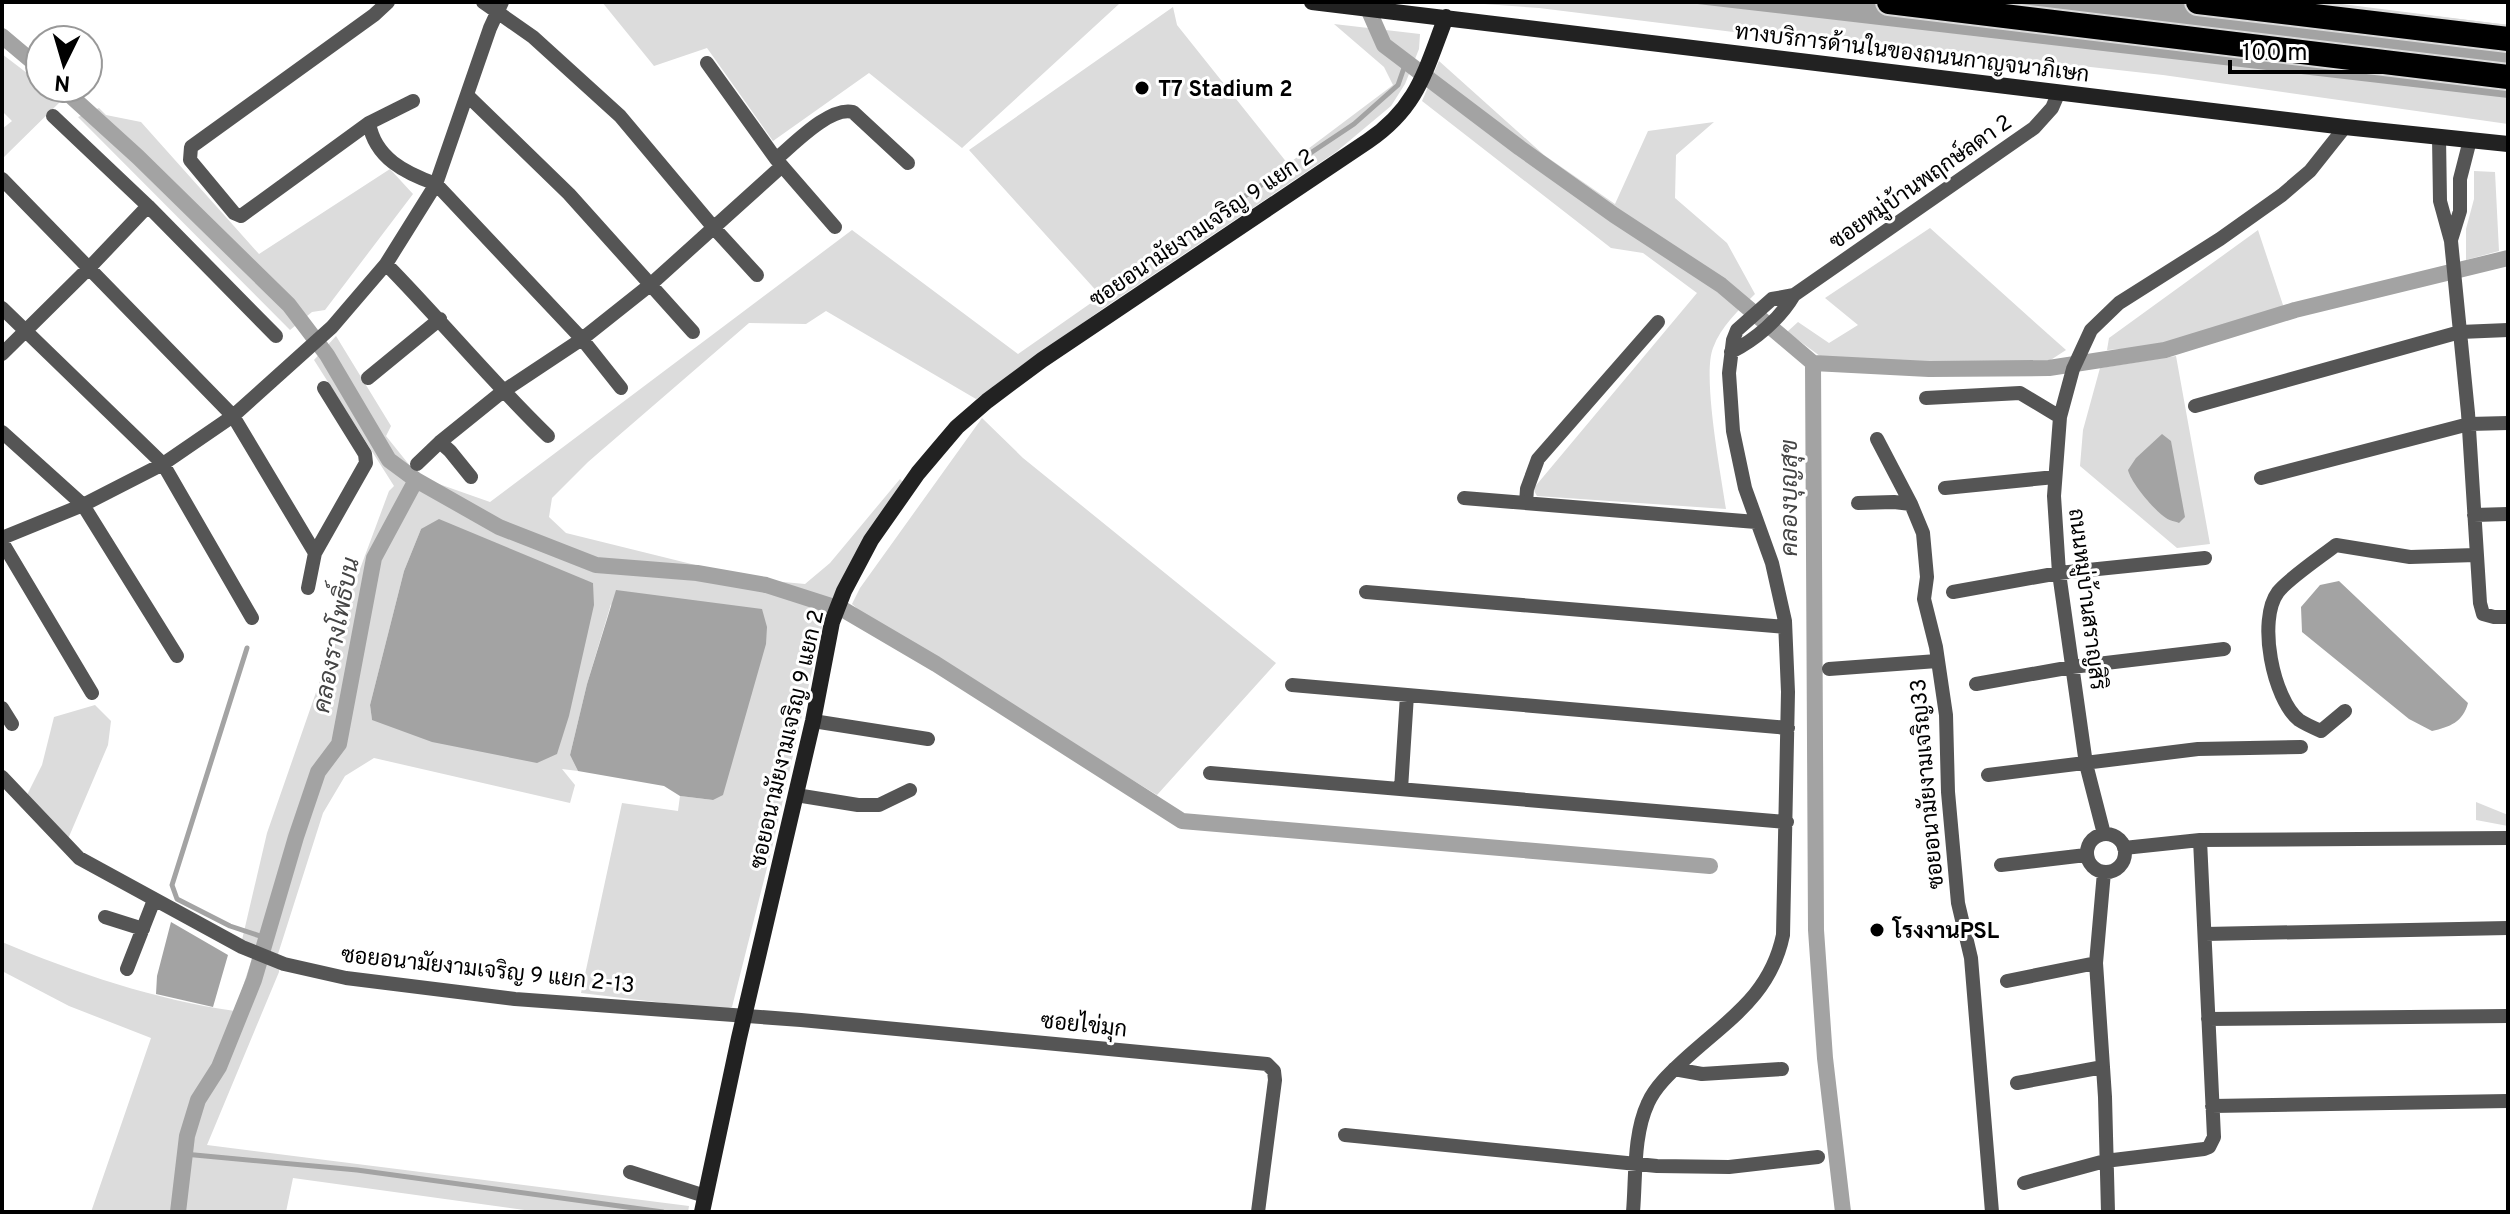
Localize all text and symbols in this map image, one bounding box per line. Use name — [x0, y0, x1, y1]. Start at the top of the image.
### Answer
street label: ทางบริการด้านในของถนนกาญจนาภิเษก — [1733, 16, 2091, 90]
north arrow — [24, 24, 104, 104]
scale bar — [2230, 24, 2460, 74]
text: 100 m — [2242, 39, 2308, 69]
text: N — [53, 67, 72, 96]
place label: T7 Stadium 2 — [1158, 77, 1293, 104]
marker: T7 Stadium 2 — [1133, 79, 1151, 97]
street label: ซอยหมู่บ้านพฤกษ์ลดา 2 — [1823, 107, 2018, 256]
street label: ซอยอนามัยงามเจริญ 9 แยก 2 — [1084, 142, 1320, 314]
water label: คลองบุญสุข — [1776, 440, 1806, 556]
street label: ถนนหมู่บ้านสราญสิริ — [2061, 507, 2113, 692]
water label: คลองรางโพธิ์บน — [299, 553, 368, 716]
street label: ซอยอนามัยงามเจริญ 9 แยก 2 — [744, 607, 831, 872]
street label: ซอยอนามัยงามเจริญ33 — [1904, 677, 1951, 890]
place label: โรงงานPSL — [1891, 916, 2000, 946]
marker: โรงงานPSL — [1868, 921, 1886, 939]
street label: ซอยอนามัยงามเจริญ 9 แยก 2-13 — [340, 941, 636, 1000]
street label: ซอยไข่มุก — [1039, 1006, 1129, 1044]

